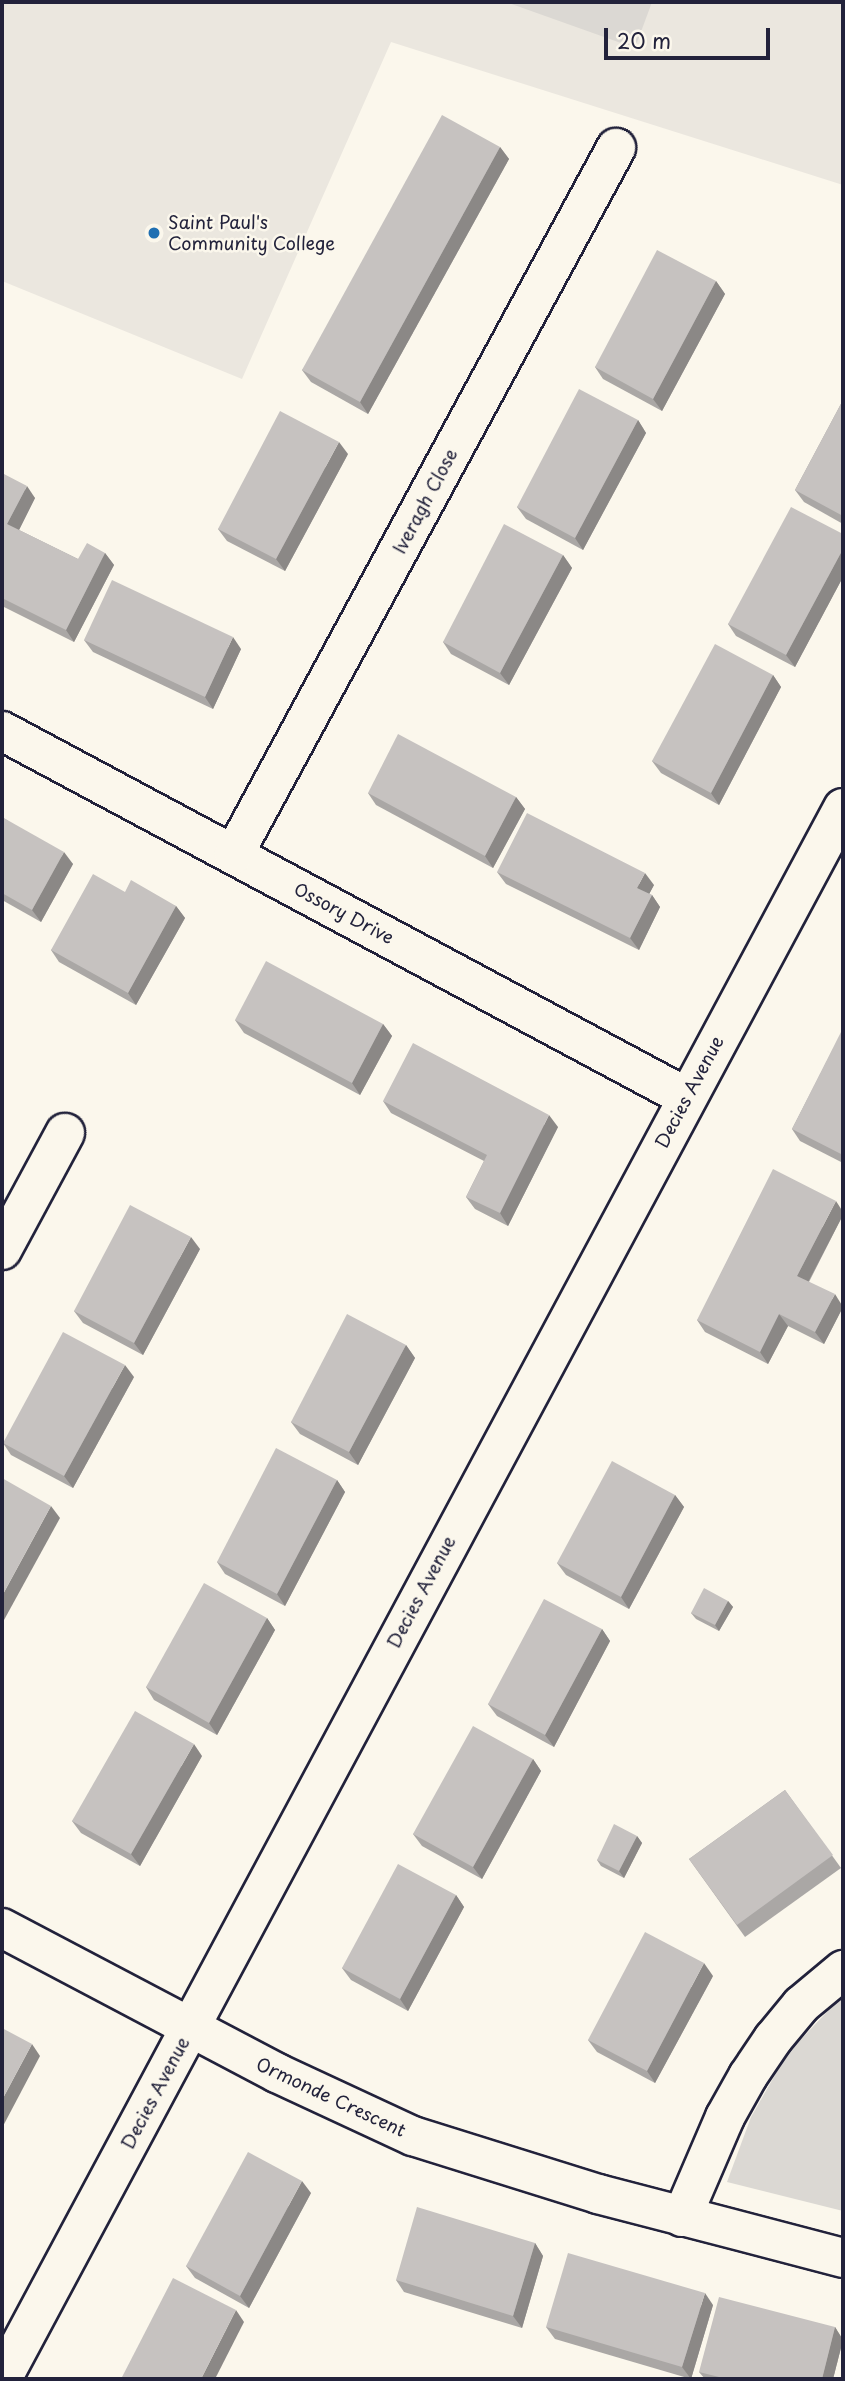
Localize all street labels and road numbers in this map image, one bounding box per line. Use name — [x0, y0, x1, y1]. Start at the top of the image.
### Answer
street label: Iveragh Close — [388, 445, 462, 557]
street label: Ossory Drive — [290, 878, 398, 948]
street label: Decies Avenue — [650, 1032, 728, 1152]
street label: Decies Avenue — [382, 1532, 460, 1652]
street label: Decies Avenue — [116, 2033, 194, 2153]
street label: Ormonde Crescent — [253, 2053, 409, 2141]

